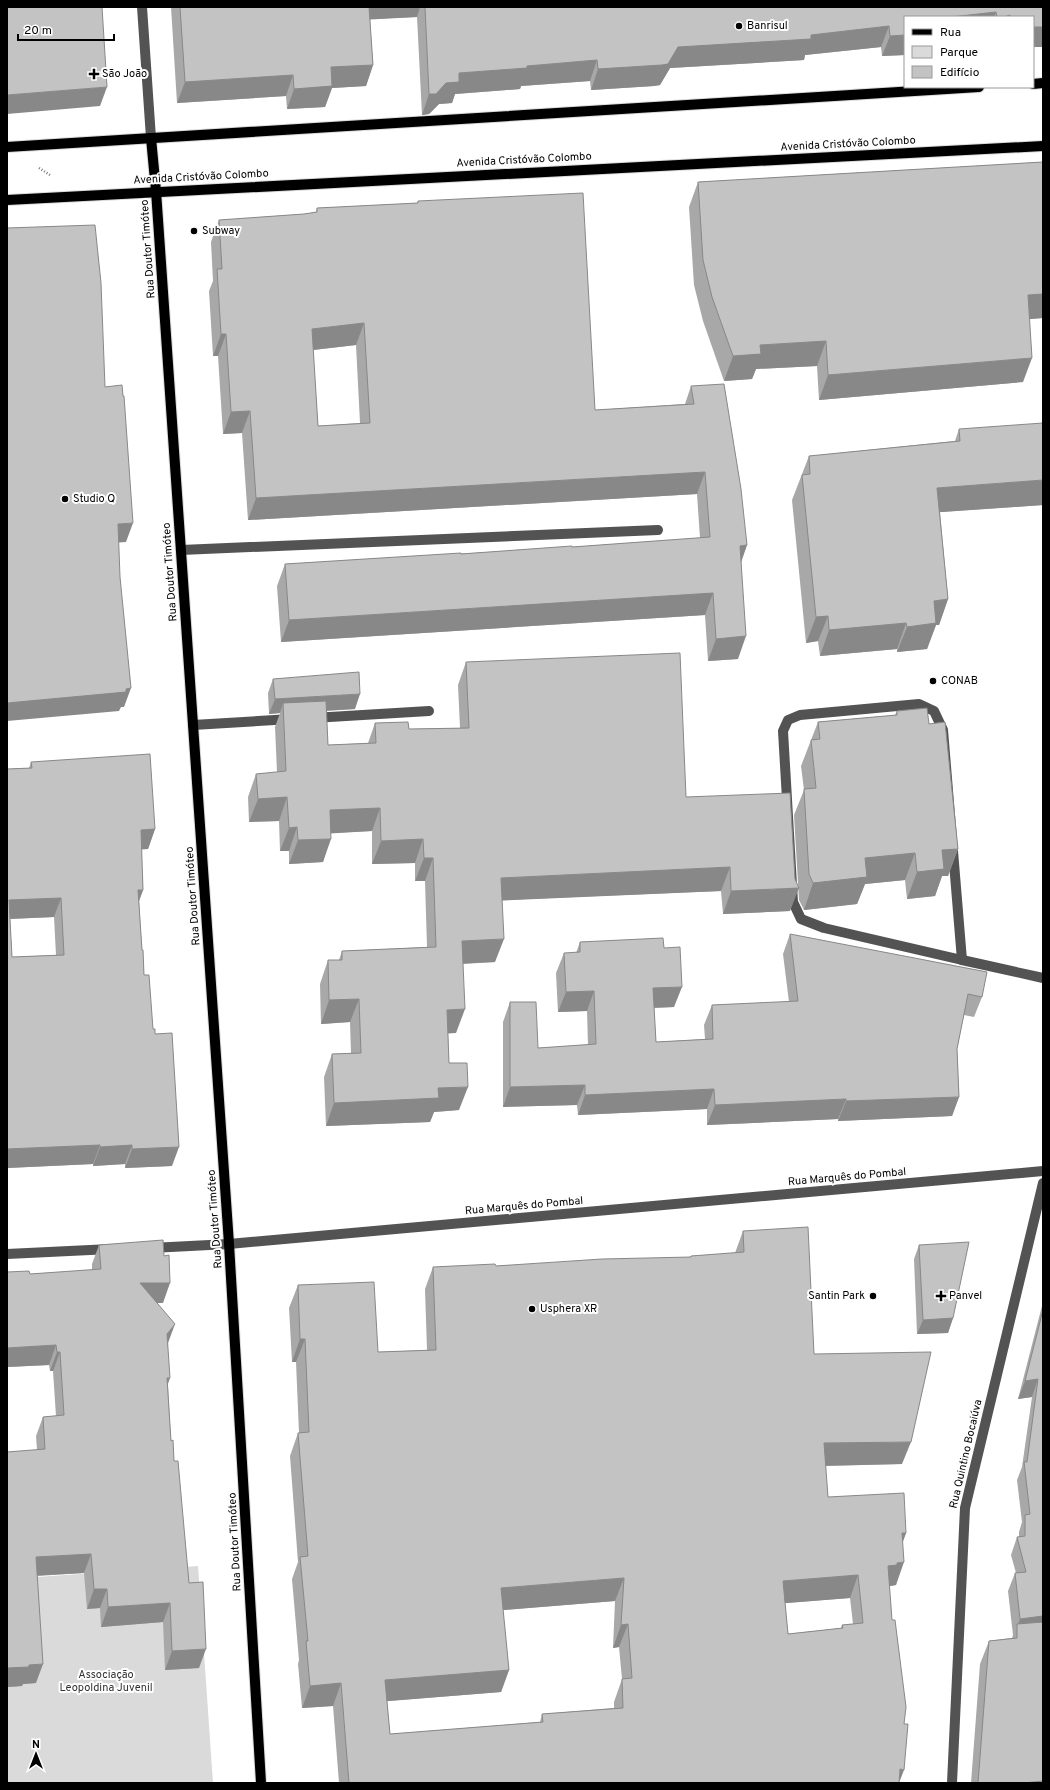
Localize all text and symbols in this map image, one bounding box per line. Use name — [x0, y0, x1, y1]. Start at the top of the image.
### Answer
scale bar — [18, 16, 114, 42]
legend — [904, 16, 1034, 88]
place label: Banrisul — [747, 19, 788, 33]
marker: Banrisul — [734, 21, 744, 31]
text: 20 m — [24, 23, 52, 39]
text: Rua — [940, 25, 961, 41]
text: Parque — [940, 45, 978, 61]
text: Edifício — [940, 65, 980, 81]
place label: São João — [102, 67, 147, 81]
marker: São João — [89, 69, 99, 79]
street label: Avenida Cristóvão Colombo — [780, 133, 916, 155]
street label: Avenida Cristóvão Colombo — [456, 149, 592, 171]
street label: Avenida Cristóvão Colombo — [133, 166, 269, 188]
street label: Rua Doutor Timóteo — [138, 199, 158, 299]
place label: Subway — [202, 224, 240, 238]
marker: Subway — [189, 226, 199, 236]
place label: Studio Q — [73, 492, 115, 506]
marker: Studio Q — [60, 494, 70, 504]
street label: Rua Doutor Timóteo — [160, 522, 180, 622]
place label: CONAB — [941, 674, 978, 688]
marker: CONAB — [928, 676, 938, 686]
street label: Rua Doutor Timóteo — [183, 846, 203, 946]
street label: Rua Marquês do Pombal — [787, 1165, 907, 1189]
street label: Rua Doutor Timóteo — [205, 1169, 225, 1269]
street label: Rua Marquês do Pombal — [464, 1194, 584, 1218]
place label: Santin Park — [808, 1289, 865, 1303]
place label: Panvel — [949, 1289, 982, 1303]
marker: Santin Park — [868, 1291, 878, 1301]
marker: Panvel — [936, 1291, 946, 1301]
place label: Usphera XR — [540, 1302, 597, 1316]
marker: Usphera XR — [527, 1304, 537, 1314]
street label: Rua Quintino Bocaiúva — [947, 1398, 985, 1510]
street label: Rua Doutor Timóteo — [225, 1492, 245, 1592]
park label: Associação Leopoldina Juvenil — [59, 1668, 153, 1695]
north arrow — [16, 1734, 56, 1774]
text: N — [32, 1738, 40, 1752]

